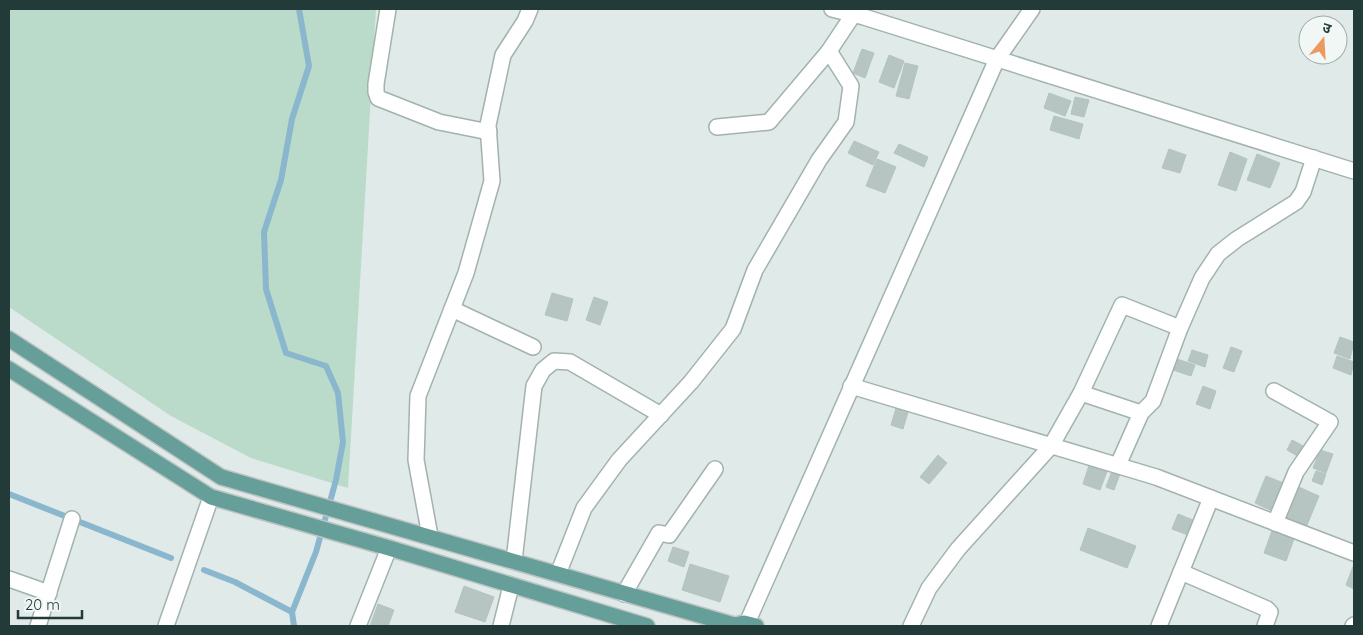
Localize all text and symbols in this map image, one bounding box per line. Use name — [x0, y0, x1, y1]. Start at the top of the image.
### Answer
north arrow — [1298, 15, 1348, 65]
text: उ — [1320, 18, 1334, 38]
scale bar — [18, 588, 81, 620]
text: 20 m — [25, 595, 60, 614]

